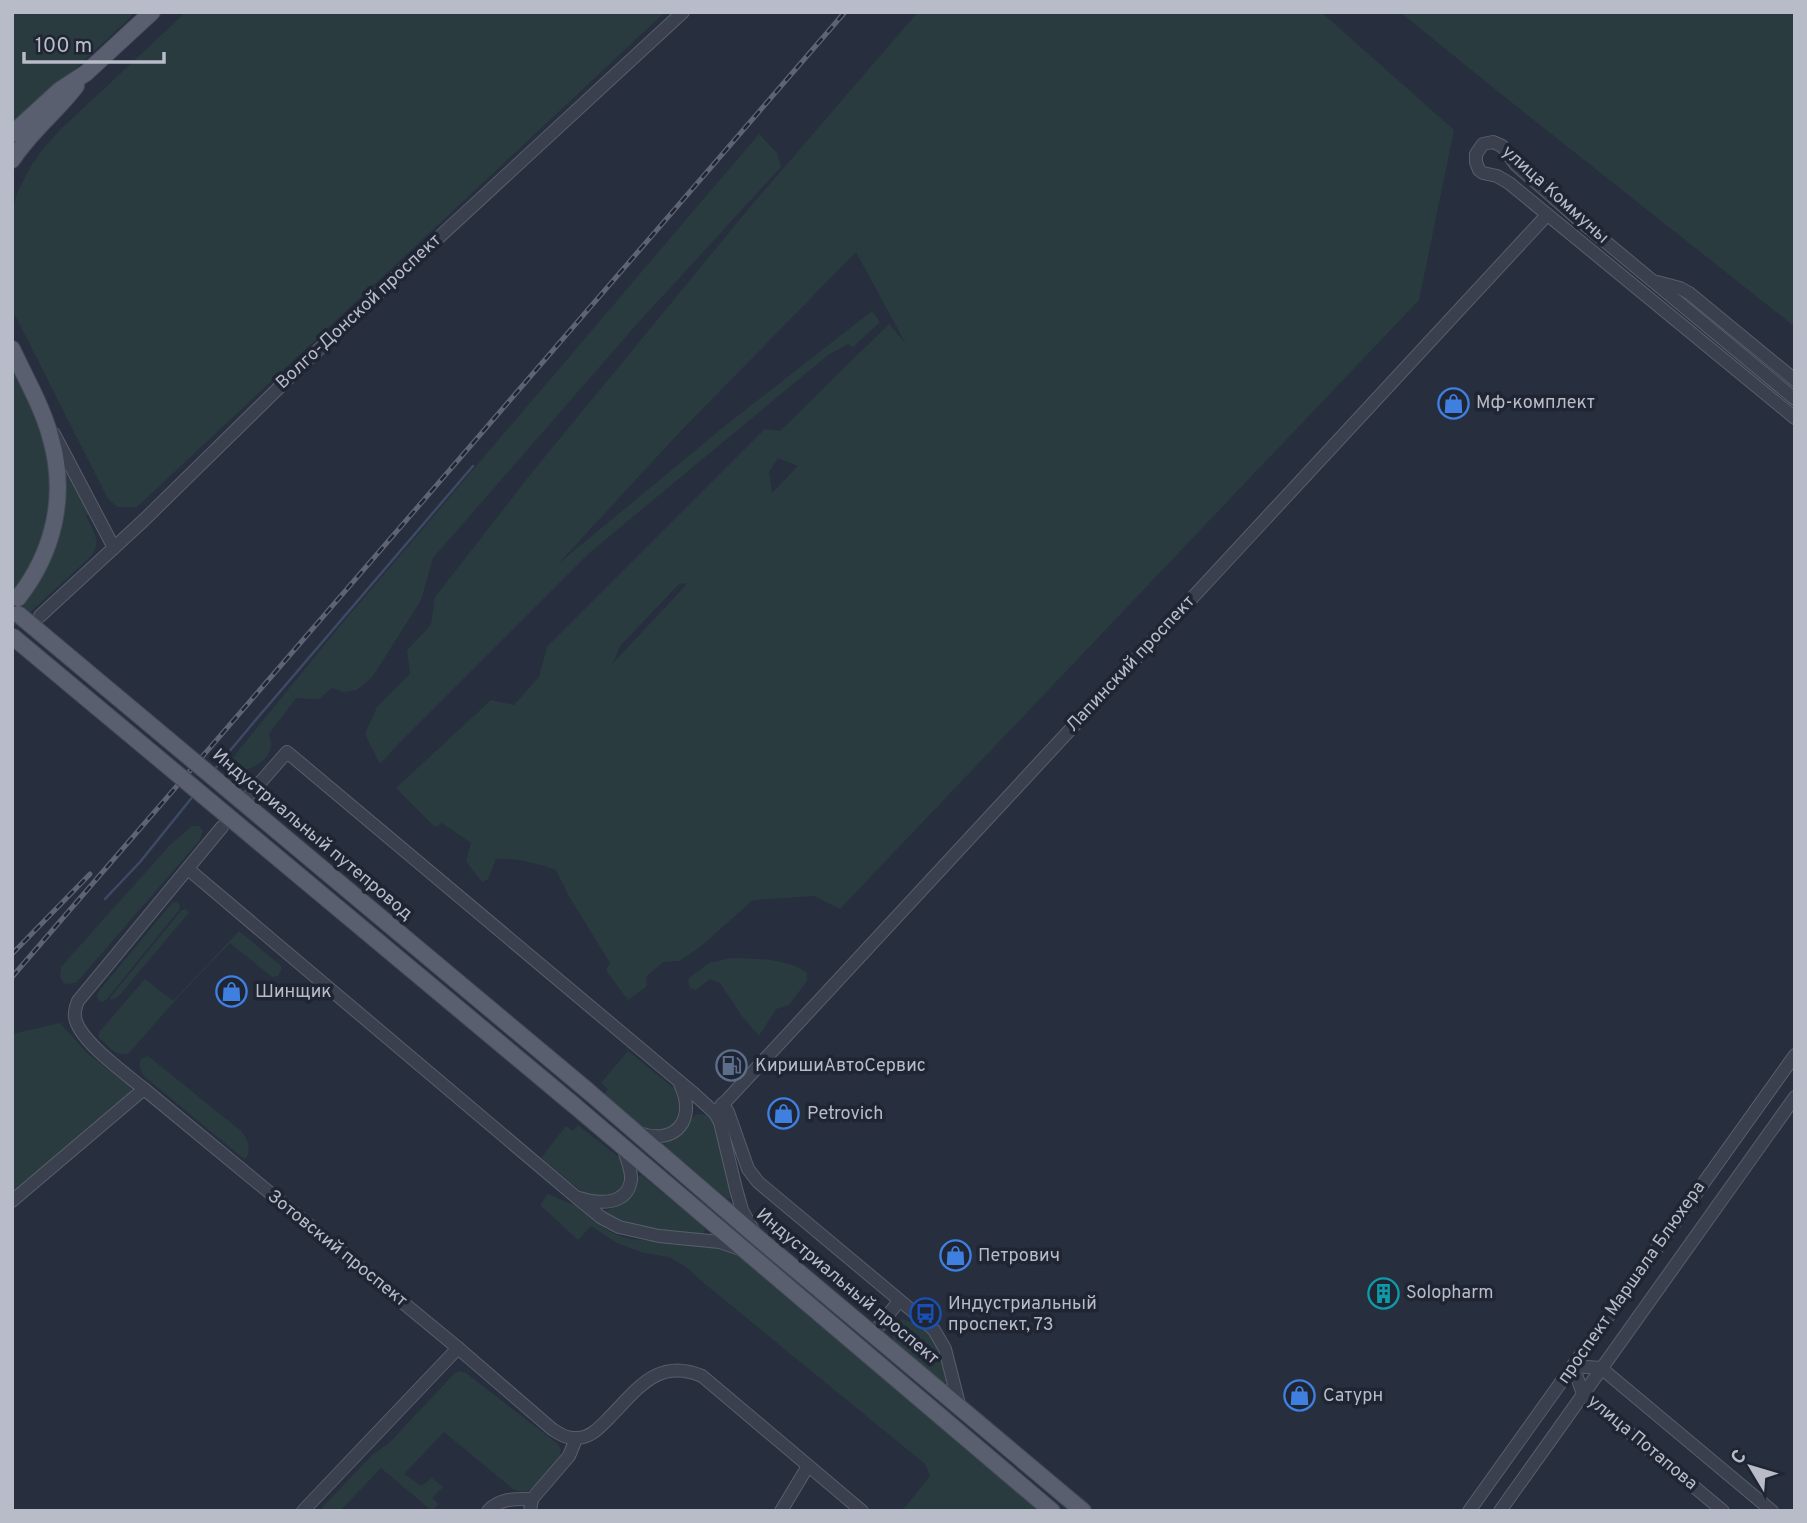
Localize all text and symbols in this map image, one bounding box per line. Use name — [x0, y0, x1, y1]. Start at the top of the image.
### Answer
scale bar — [24, 21, 164, 65]
text: 100 m — [35, 33, 92, 60]
street label: улица Коммуны — [1497, 141, 1613, 249]
street label: Волго-Донской проспект — [272, 229, 446, 395]
shop icon: Мф-комплект — [1436, 386, 1470, 420]
place label: Мф-комплект — [1476, 392, 1595, 415]
street label: Лапинский проспект — [1062, 591, 1200, 737]
street label: Индустриальный путепровод — [207, 744, 417, 926]
shop icon: Шинщик — [215, 975, 249, 1009]
place label: Шинщик — [255, 981, 332, 1004]
fuel station icon: КиришиАвтоСервис — [715, 1049, 749, 1083]
place label: КиришиАвтоСервис — [755, 1055, 926, 1078]
shop icon: Petrovich — [767, 1097, 801, 1131]
place label: Petrovich — [807, 1103, 883, 1126]
street label: проспект Маршала Блюхера — [1553, 1177, 1711, 1389]
street label: Зотовский проспект — [262, 1185, 412, 1313]
street label: Индустриальный проспект — [751, 1204, 943, 1370]
shop icon: Петрович — [938, 1239, 972, 1273]
place label: Петрович — [978, 1245, 1060, 1268]
building icon: Solopharm — [1366, 1276, 1400, 1310]
place label: Solopharm — [1406, 1282, 1493, 1305]
place label: Индустриальный проспект, 73 — [948, 1293, 1097, 1337]
bus stop icon: Индустриальный проспект, 73 — [908, 1297, 942, 1331]
shop icon: Сатурн — [1283, 1379, 1317, 1413]
place label: Сатурн — [1323, 1385, 1383, 1408]
street label: улица Потапова — [1582, 1390, 1702, 1496]
north arrow — [1716, 1432, 1786, 1502]
text: С — [1726, 1446, 1752, 1470]

